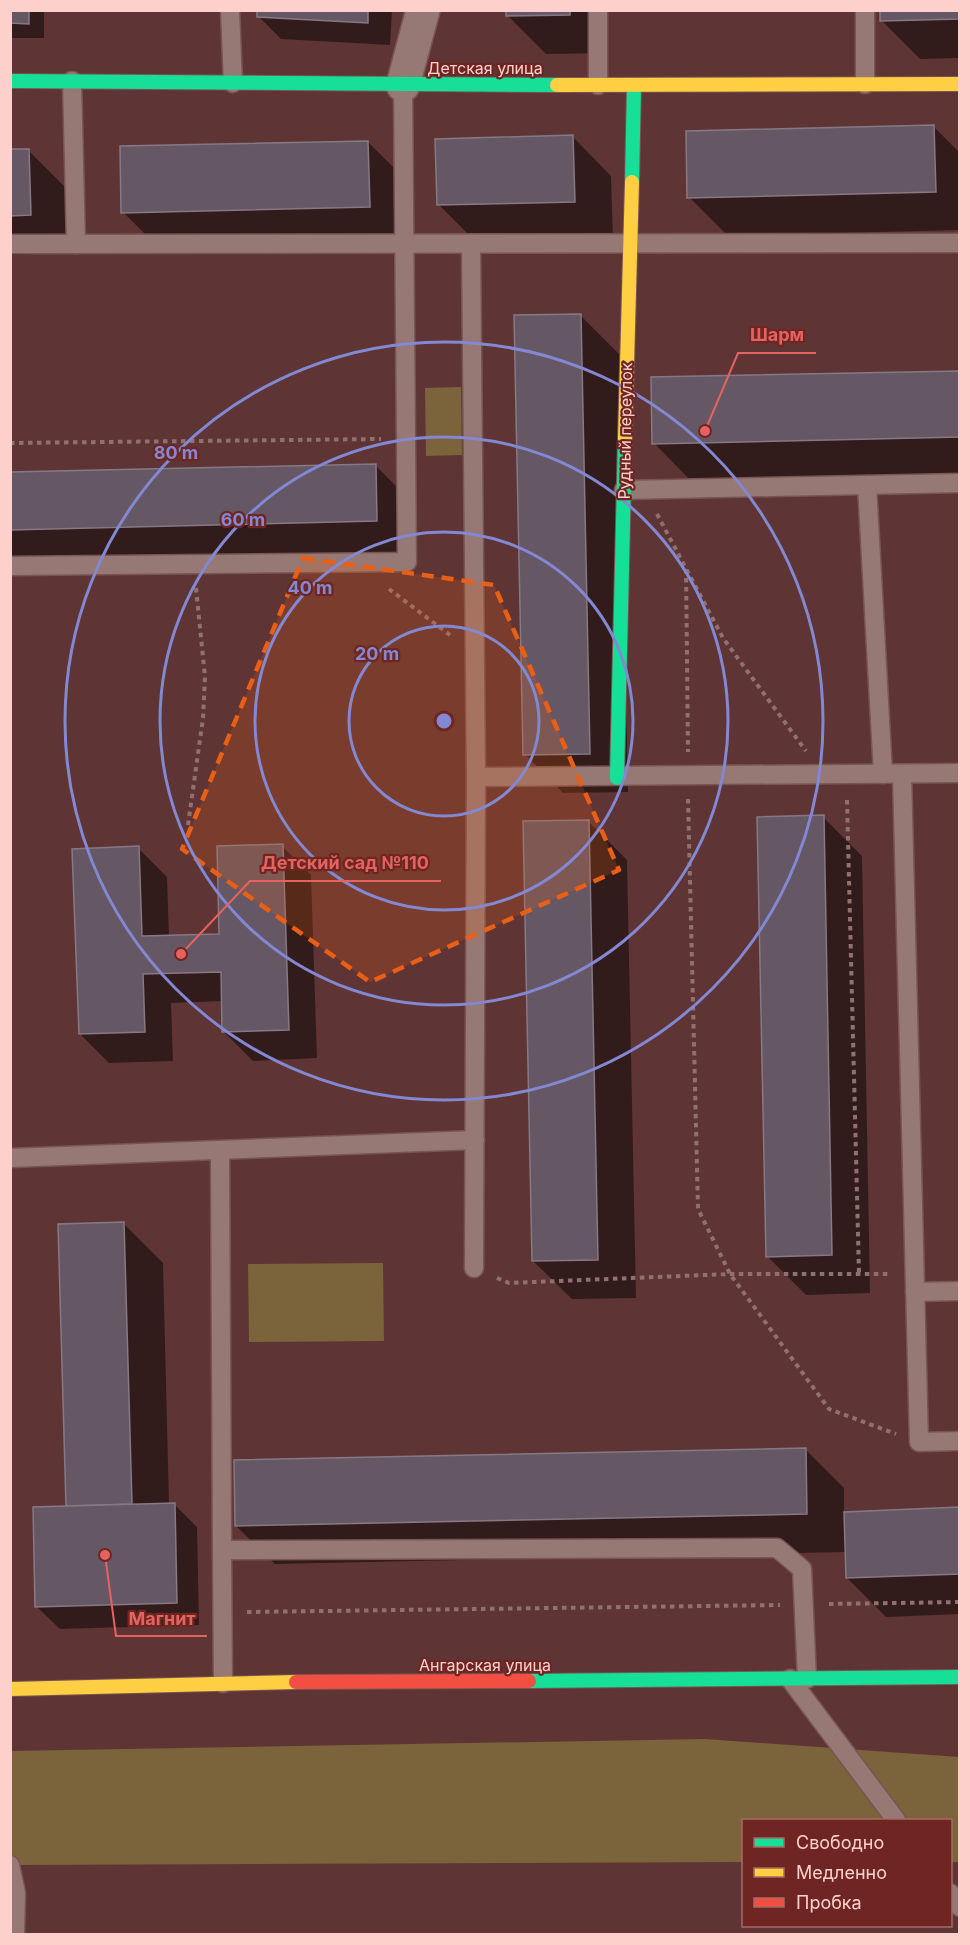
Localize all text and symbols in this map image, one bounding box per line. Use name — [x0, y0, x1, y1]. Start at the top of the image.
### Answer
street label: Детская улица — [427, 58, 543, 78]
callout: Шарм — [738, 317, 816, 353]
text: Шарм — [750, 324, 804, 345]
street label: Рудный переулок — [614, 362, 636, 500]
text: 80 m — [154, 442, 198, 463]
text: 60 m — [221, 509, 265, 530]
text: 40 m — [288, 577, 333, 598]
text: 20 m — [355, 643, 399, 664]
centre of rings — [434, 711, 454, 731]
callout: Детский сад №110 — [250, 845, 441, 881]
text: Детский сад №110 — [261, 852, 429, 873]
callout: Магнит — [116, 1600, 207, 1636]
text: Магнит — [128, 1608, 196, 1629]
street label: Ангарская улица — [419, 1655, 551, 1675]
legend — [742, 1819, 952, 1927]
text: Свободно — [796, 1832, 884, 1853]
text: Медленно — [796, 1862, 887, 1883]
text: Пробка — [796, 1892, 862, 1913]

